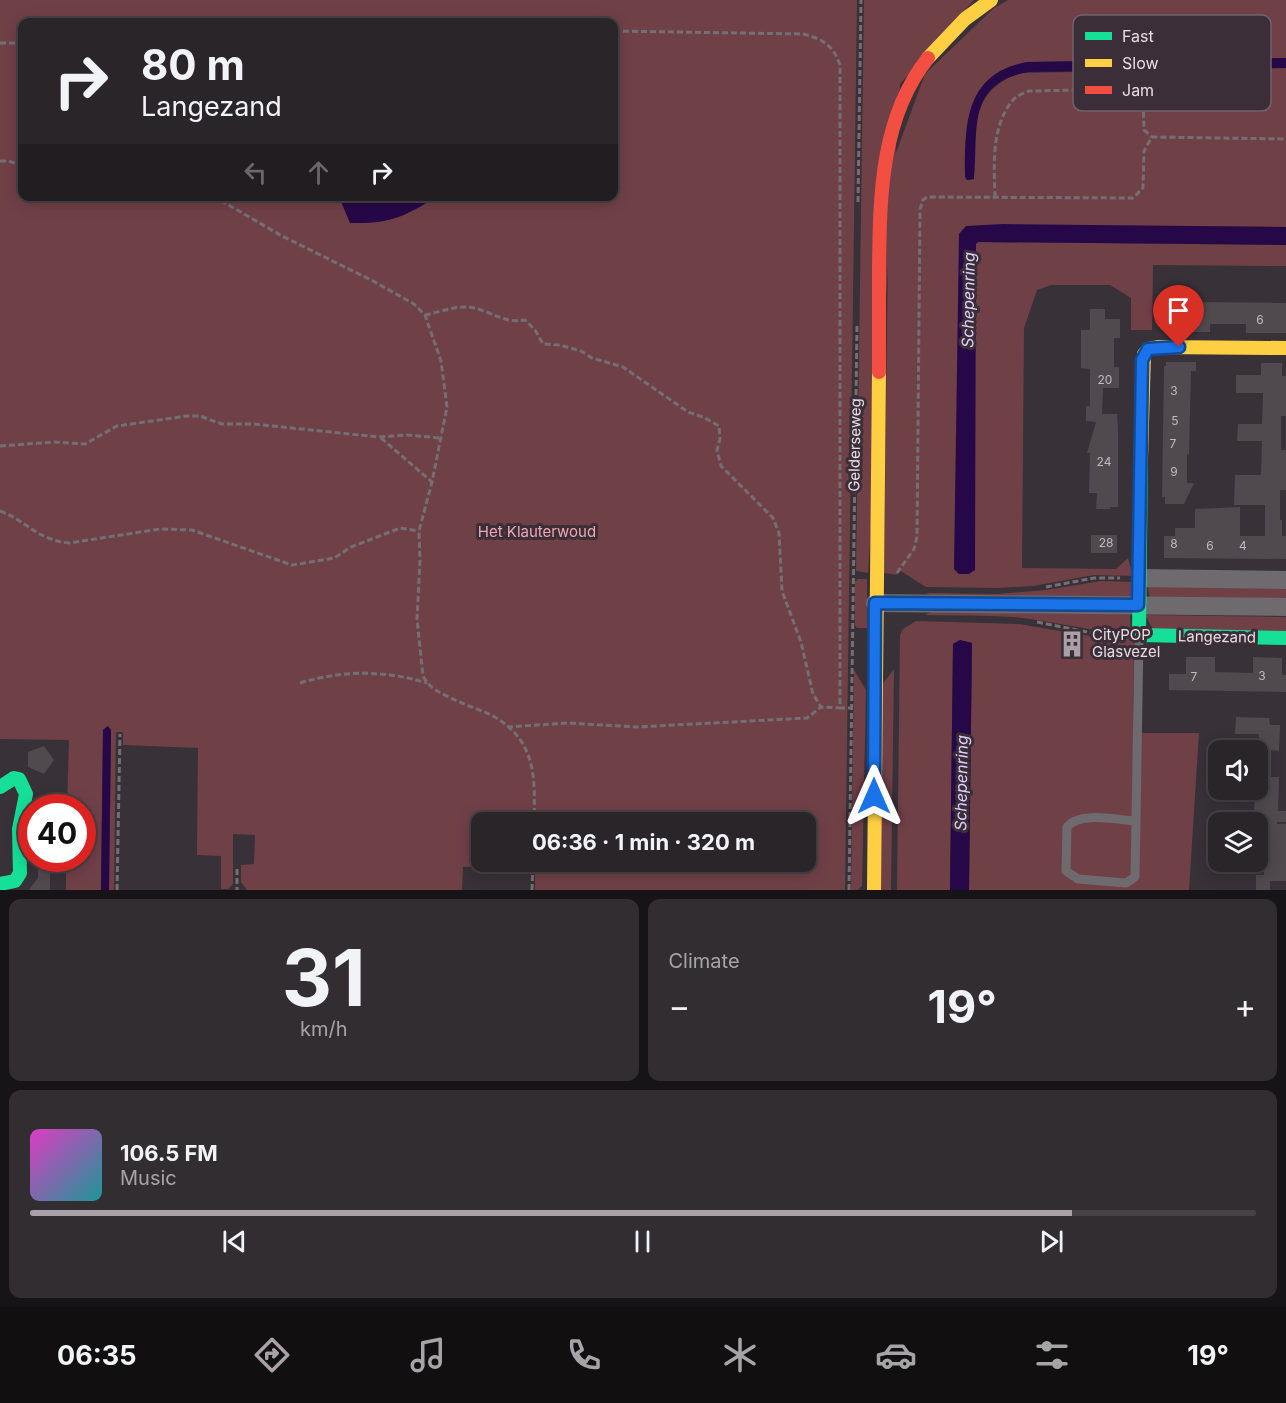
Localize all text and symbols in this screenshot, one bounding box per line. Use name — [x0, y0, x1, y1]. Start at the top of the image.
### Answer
legend — [1073, 15, 1271, 111]
text: Fast — [1122, 26, 1154, 46]
text: 80 m — [141, 39, 245, 90]
icon: right — [42, 42, 120, 120]
text: Slow — [1122, 53, 1159, 73]
text: Jam — [1122, 80, 1154, 100]
text: Langezand — [141, 90, 282, 123]
icon: left — [239, 156, 272, 189]
icon: ahead — [302, 156, 335, 189]
icon: right — [365, 156, 398, 189]
water label: Schepenring — [957, 252, 979, 348]
pin — [1153, 285, 1204, 347]
icon: arrive — [1162, 294, 1195, 327]
house number: 6 — [1256, 312, 1264, 327]
house number: 20 — [1098, 372, 1112, 387]
house number: 3 — [1170, 383, 1178, 398]
street label: Gelderseweg — [844, 398, 865, 492]
house number: 5 — [1171, 413, 1179, 428]
house number: 7 — [1170, 436, 1177, 451]
house number: 24 — [1097, 454, 1112, 469]
house number: 9 — [1170, 464, 1178, 479]
park label: Het Klauterwoud — [478, 522, 596, 541]
house number: 28 — [1099, 535, 1113, 550]
house number: 8 — [1170, 536, 1178, 551]
house number: 6 — [1206, 538, 1214, 553]
house number: 4 — [1239, 538, 1247, 553]
place label: CityPOP Glasvezel — [1092, 625, 1160, 661]
street label: Langezand — [1178, 626, 1256, 647]
building icon: CityPOP Glasvezel — [1057, 629, 1087, 659]
house number: 3 — [1258, 668, 1266, 683]
house number: 7 — [1191, 669, 1198, 684]
water label: Schepenring — [950, 735, 972, 831]
map controls — [1208, 740, 1268, 872]
button: sound — [1208, 740, 1268, 800]
position arrow — [842, 764, 906, 828]
speed limit sign: 40 — [18, 794, 96, 872]
button: layers — [1208, 812, 1268, 872]
text: 06:36 · 1 min · 320 m — [532, 829, 755, 855]
text: 31 — [282, 930, 366, 1025]
text: Climate — [669, 949, 740, 973]
text: 19° — [928, 979, 997, 1034]
text: − — [669, 986, 690, 1026]
text: + — [1234, 986, 1256, 1026]
text: km/h — [300, 1017, 348, 1041]
text: 106.5 FM — [120, 1140, 218, 1166]
text: Music — [120, 1166, 177, 1190]
icon: previous — [218, 1225, 251, 1258]
icon: pause — [626, 1225, 659, 1258]
icon: next — [1035, 1225, 1068, 1258]
icon: directions — [251, 1334, 293, 1376]
icon: music — [407, 1334, 449, 1376]
icon: phone — [563, 1334, 605, 1376]
icon: climate — [719, 1334, 761, 1376]
icon: car — [875, 1334, 917, 1376]
icon: filters — [1031, 1334, 1073, 1376]
text: 06:35 — [57, 1339, 137, 1372]
text: 19° — [1187, 1339, 1229, 1372]

